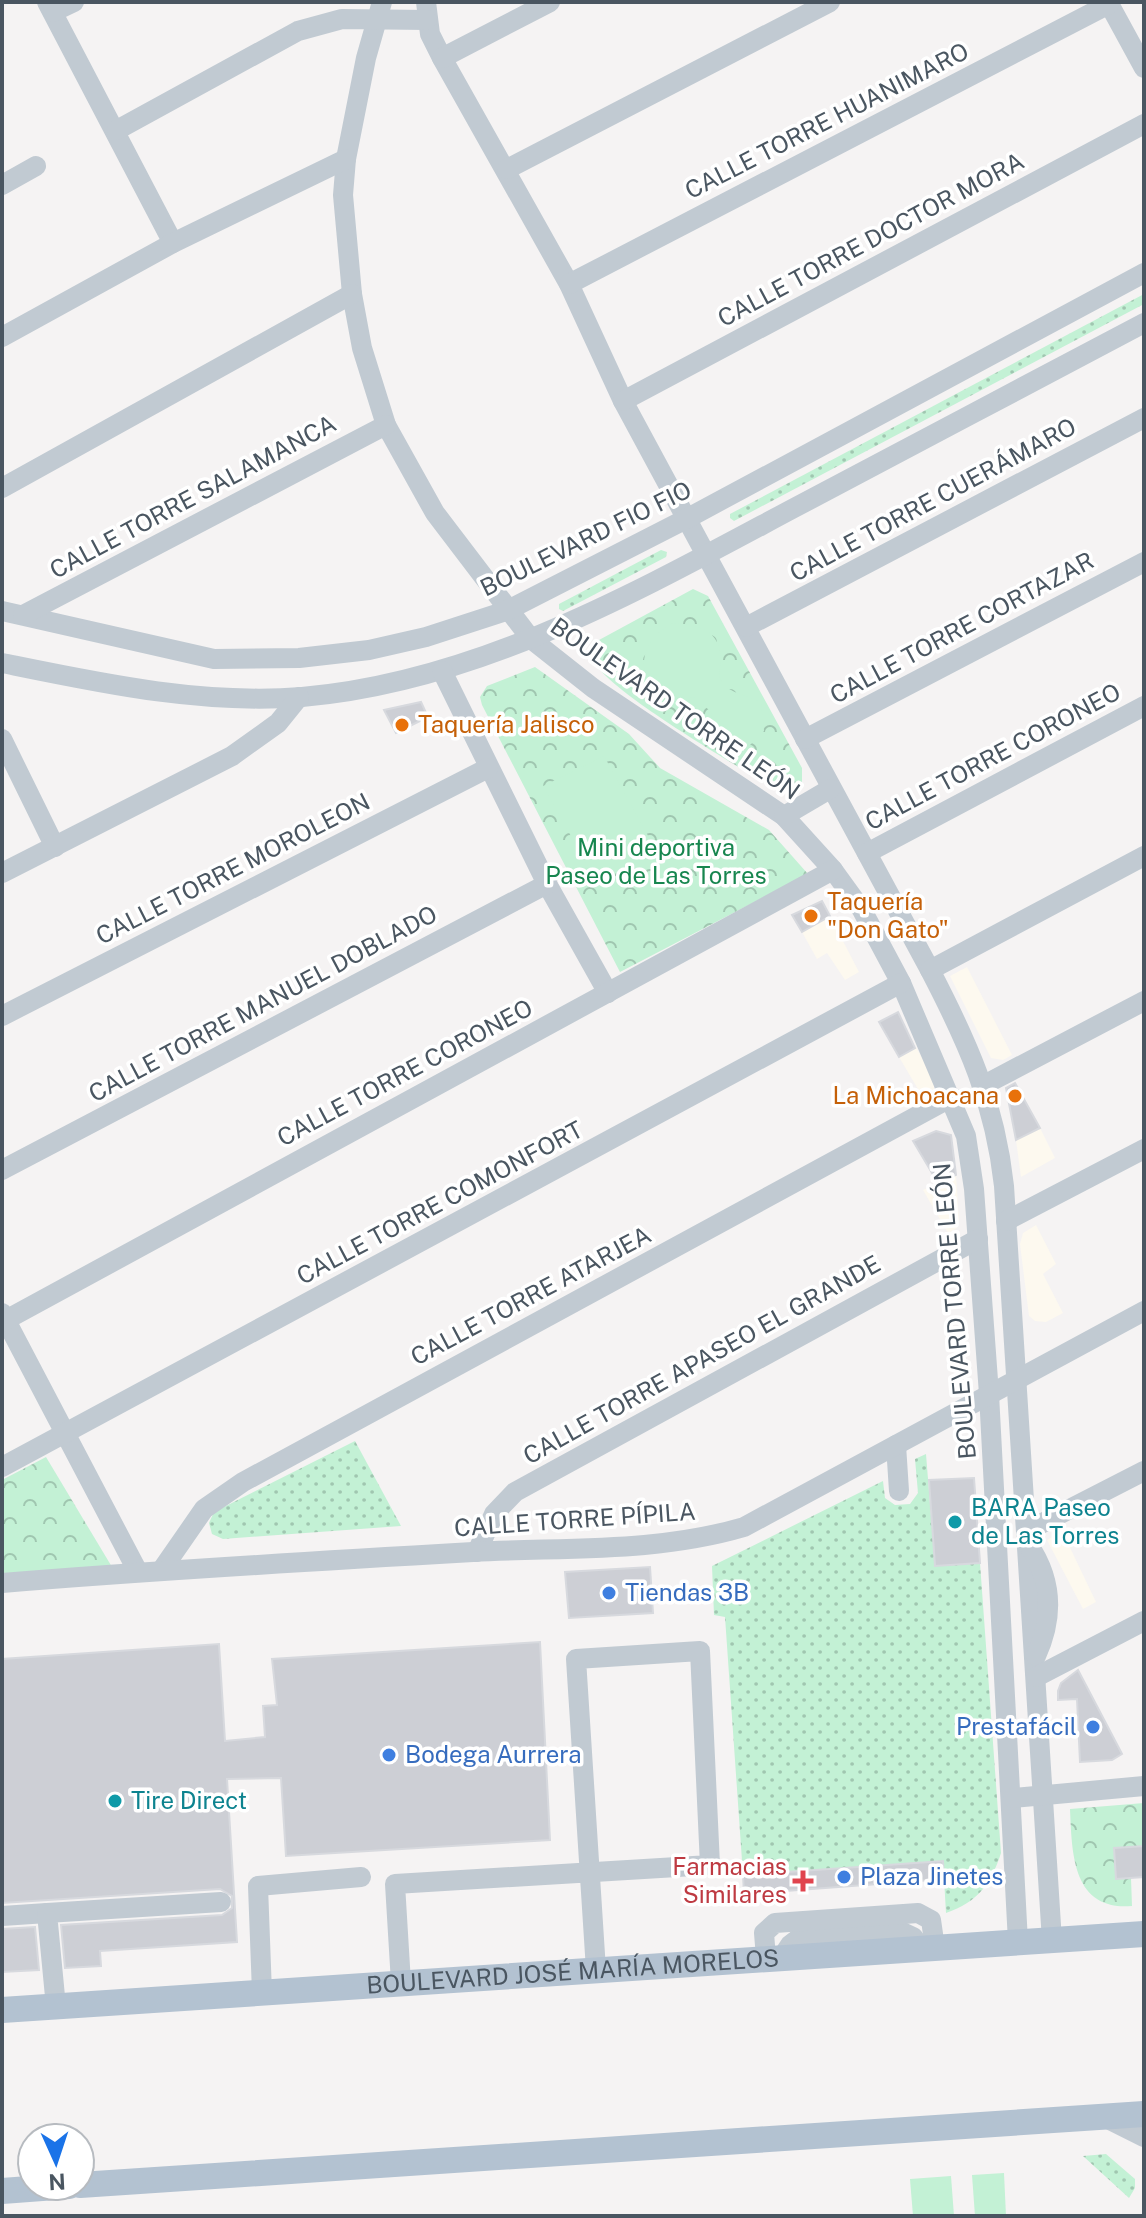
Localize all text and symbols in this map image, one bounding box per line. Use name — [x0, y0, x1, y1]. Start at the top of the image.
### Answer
street label: CALLE TORRE HUANIMARO — [680, 36, 973, 204]
street label: CALLE TORRE DOCTOR MORA — [713, 146, 1028, 332]
street label: CALLE TORRE SALAMANCA — [45, 409, 340, 584]
street label: CALLE TORRE CUERÁMARO — [785, 412, 1080, 587]
street label: BOULEVARD FIO FIO — [476, 475, 696, 601]
street label: CALLE TORRE CORTAZAR — [825, 546, 1098, 709]
street label: BOULEVARD TORRE LEÓN — [546, 611, 805, 805]
street label: CALLE TORRE CORONEO — [860, 677, 1125, 835]
place label: Taquería Jalisco — [418, 710, 595, 738]
marker: Taquería Jalisco — [393, 716, 411, 734]
street label: CALLE TORRE MOROLEON — [91, 787, 374, 949]
park label: Mini deportiva Paseo de Las Torres — [545, 833, 767, 889]
place label: Taquería "Don Gato" — [827, 887, 949, 943]
street label: CALLE TORRE MANUEL DOBLADO — [84, 899, 441, 1107]
marker: Taquería "Don Gato" — [802, 907, 820, 925]
street label: CALLE TORRE CORONEO — [272, 993, 537, 1151]
place label: La Michoacana — [833, 1081, 999, 1109]
marker: La Michoacana — [1006, 1087, 1024, 1105]
street label: CALLE TORRE COMONFORT — [292, 1115, 587, 1290]
street label: BOULEVARD TORRE LEÓN — [927, 1162, 981, 1460]
street label: CALLE TORRE ATARJEA — [406, 1220, 655, 1370]
street label: CALLE TORRE APASEO EL GRANDE — [518, 1249, 885, 1469]
place label: BARA Paseo de Las Torres — [971, 1493, 1120, 1549]
street label: CALLE TORRE PÍPILA — [453, 1497, 697, 1541]
marker: BARA Paseo de Las Torres — [946, 1513, 964, 1531]
place label: Tiendas 3B — [625, 1578, 749, 1606]
marker: Tiendas 3B — [600, 1584, 618, 1602]
place label: Prestafácil — [956, 1712, 1077, 1740]
marker: Prestafácil — [1084, 1718, 1102, 1736]
place label: Bodega Aurrera — [405, 1740, 582, 1768]
marker: Bodega Aurrera — [380, 1746, 398, 1764]
place label: Tire Direct — [131, 1786, 247, 1814]
marker: Tire Direct — [106, 1792, 124, 1810]
place label: Farmacias Similares — [672, 1852, 787, 1908]
place label: Plaza Jinetes — [860, 1862, 1003, 1890]
marker: Plaza Jinetes — [835, 1868, 853, 1886]
marker: Farmacias Similares — [794, 1872, 812, 1890]
street label: BOULEVARD JOSÉ MARÍA MORELOS — [366, 1943, 780, 1999]
north arrow — [16, 2122, 96, 2202]
text: N — [48, 2169, 66, 2195]

